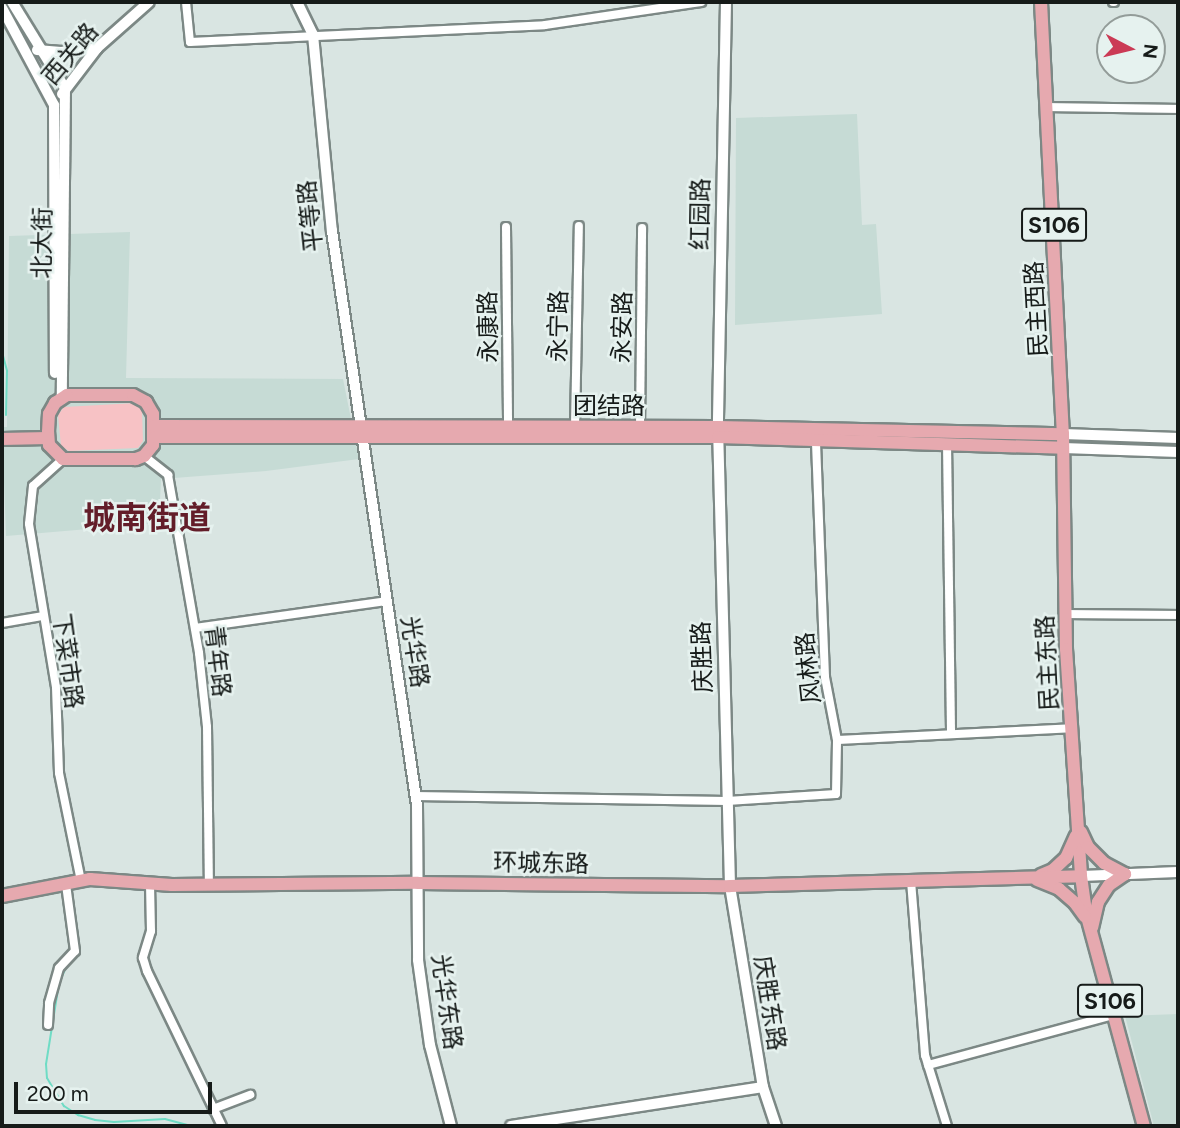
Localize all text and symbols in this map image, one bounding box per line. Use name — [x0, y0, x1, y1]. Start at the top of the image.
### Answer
north arrow — [1096, 14, 1166, 84]
street label: 西关路 — [36, 17, 104, 91]
text: N — [1138, 43, 1163, 60]
street label: 红园路 — [685, 178, 715, 250]
street label: 平等路 — [292, 179, 328, 253]
road number: S106 — [1021, 206, 1087, 244]
street label: 北大街 — [27, 207, 57, 279]
street label: 民主西路 — [1019, 260, 1053, 358]
street label: 永宁路 — [543, 290, 573, 362]
street label: 永康路 — [473, 291, 503, 363]
street label: 永安路 — [607, 291, 637, 363]
street label: 团结路 — [573, 392, 645, 420]
district label: 城南街道 — [83, 499, 211, 537]
street label: 下菜市路 — [47, 611, 89, 711]
street label: 光华路 — [395, 614, 435, 690]
street label: 民主东路 — [1030, 614, 1064, 712]
street label: 庆胜路 — [686, 621, 718, 693]
street label: 青年路 — [199, 624, 237, 698]
street label: 风林路 — [790, 631, 826, 705]
street label: 环城东路 — [493, 848, 589, 878]
street label: 光华东路 — [426, 952, 468, 1052]
street label: 庆胜东路 — [748, 953, 792, 1053]
road number: S106 — [1077, 982, 1143, 1020]
scale bar — [18, 1068, 215, 1112]
text: 200 m — [27, 1081, 89, 1106]

